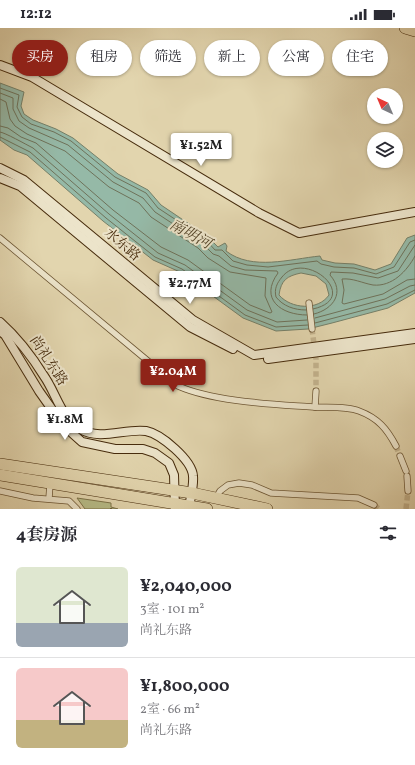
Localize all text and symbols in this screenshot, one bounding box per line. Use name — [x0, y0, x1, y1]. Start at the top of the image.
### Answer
text: 12:12 — [20, 4, 52, 25]
chip: 买房 — [12, 40, 68, 76]
chip: 租房 — [76, 40, 132, 76]
chip: 筛选 — [140, 40, 196, 76]
chip: 新上 — [204, 40, 260, 76]
chip: 公寓 — [268, 40, 324, 76]
chip: 住宅 — [332, 40, 388, 76]
north arrow — [367, 88, 403, 124]
map controls — [367, 88, 403, 168]
button: layers — [367, 132, 403, 168]
pin: ¥1.52M — [168, 133, 234, 167]
text: ¥1.52M — [180, 137, 222, 155]
water label: 南明河 — [165, 215, 217, 257]
street label: 水东路 — [100, 224, 144, 266]
pin: ¥2.77M — [157, 271, 223, 305]
text: ¥2.77M — [168, 275, 212, 293]
street label: 尚礼东路 — [25, 332, 71, 390]
pin: ¥2.04M — [140, 359, 206, 393]
text: ¥2.04M — [150, 363, 196, 381]
pin: ¥1.8M — [37, 407, 93, 441]
text: ¥1.8M — [47, 411, 83, 429]
icon: filters — [377, 522, 399, 544]
text: 4套房源 — [16, 524, 77, 547]
text: ¥2,040,000 — [140, 575, 232, 598]
icon: home — [48, 583, 96, 631]
text: 3室 · 101 m² — [140, 601, 204, 619]
text: 尚礼东路 — [140, 622, 192, 640]
text: ¥1,800,000 — [140, 675, 230, 698]
icon: home — [48, 684, 96, 732]
text: 2室 · 66 m² — [140, 701, 200, 719]
text: 尚礼东路 — [140, 722, 192, 740]

